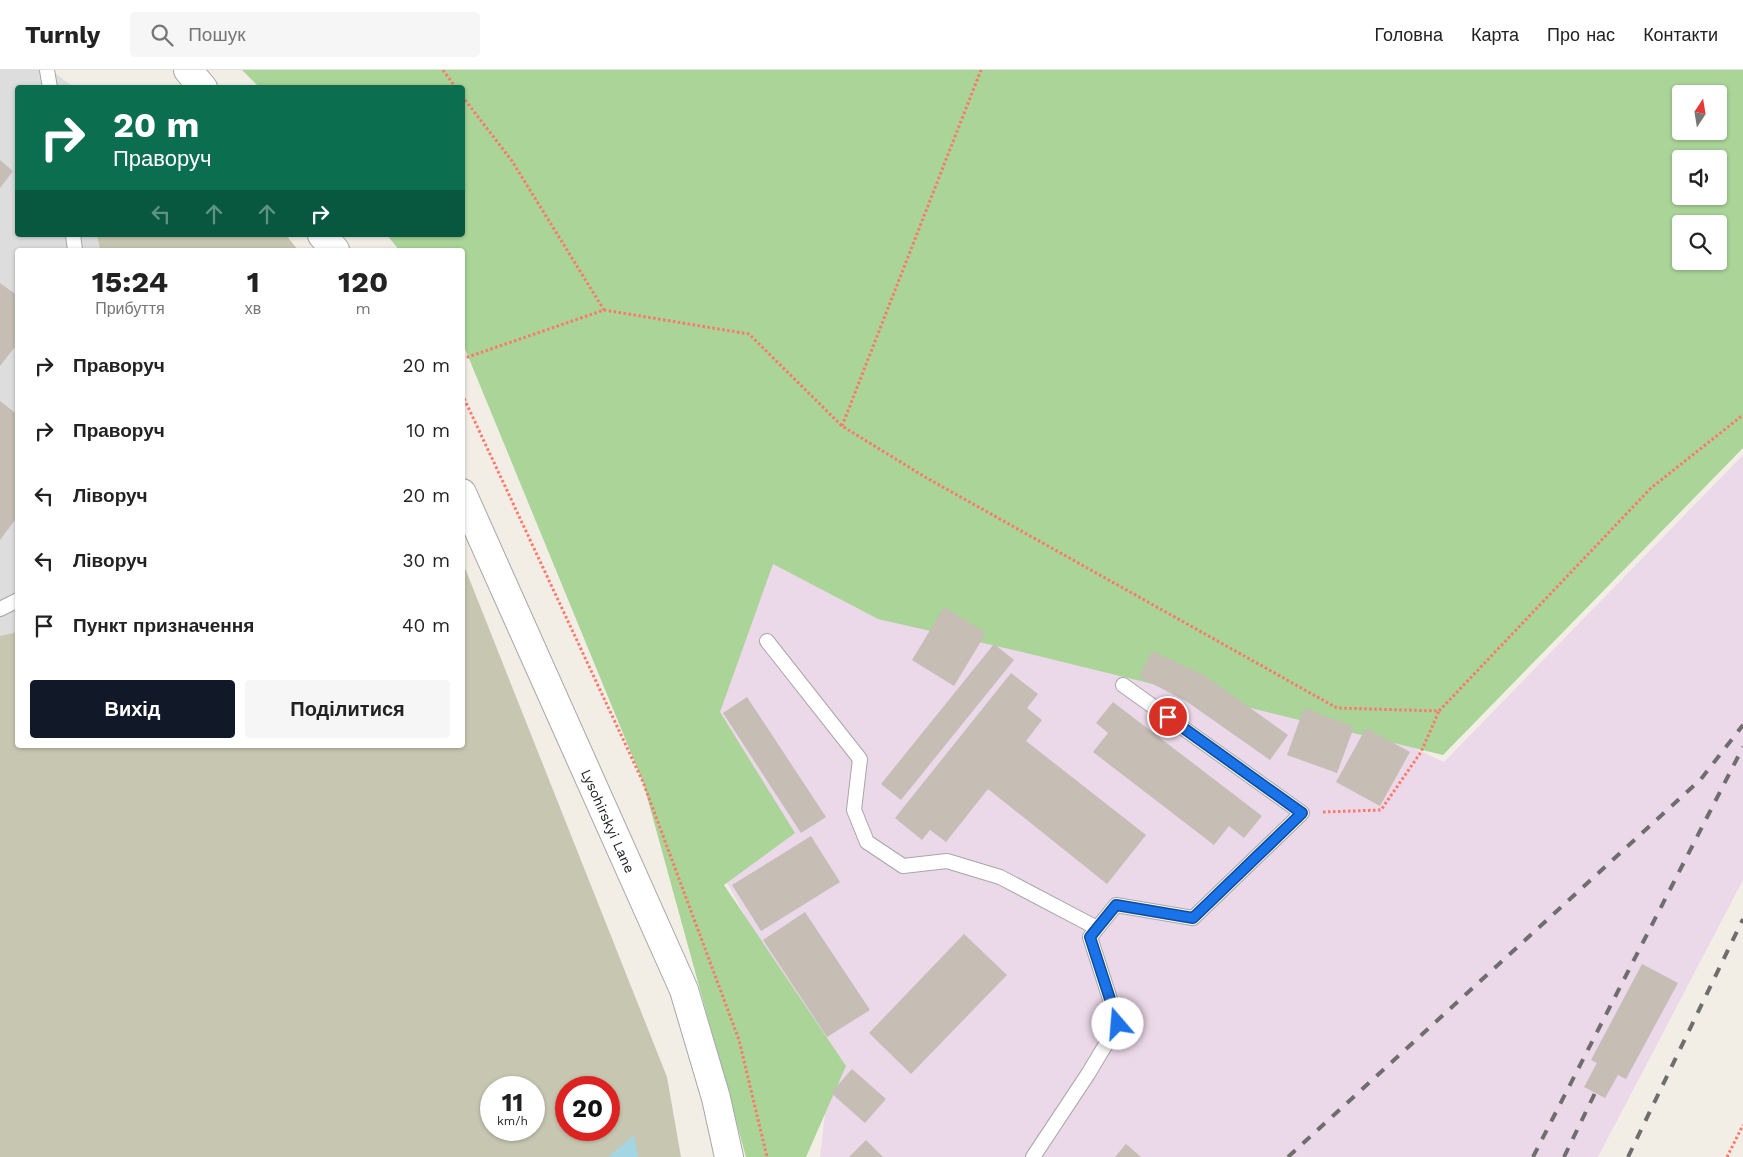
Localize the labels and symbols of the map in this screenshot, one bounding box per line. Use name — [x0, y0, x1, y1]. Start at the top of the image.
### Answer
north arrow — [1672, 85, 1728, 140]
pin — [1147, 696, 1189, 738]
street label: Lysohirskyi Lane — [578, 767, 638, 875]
position arrow — [1091, 997, 1143, 1049]
speed limit sign: 20 — [555, 1076, 620, 1141]

